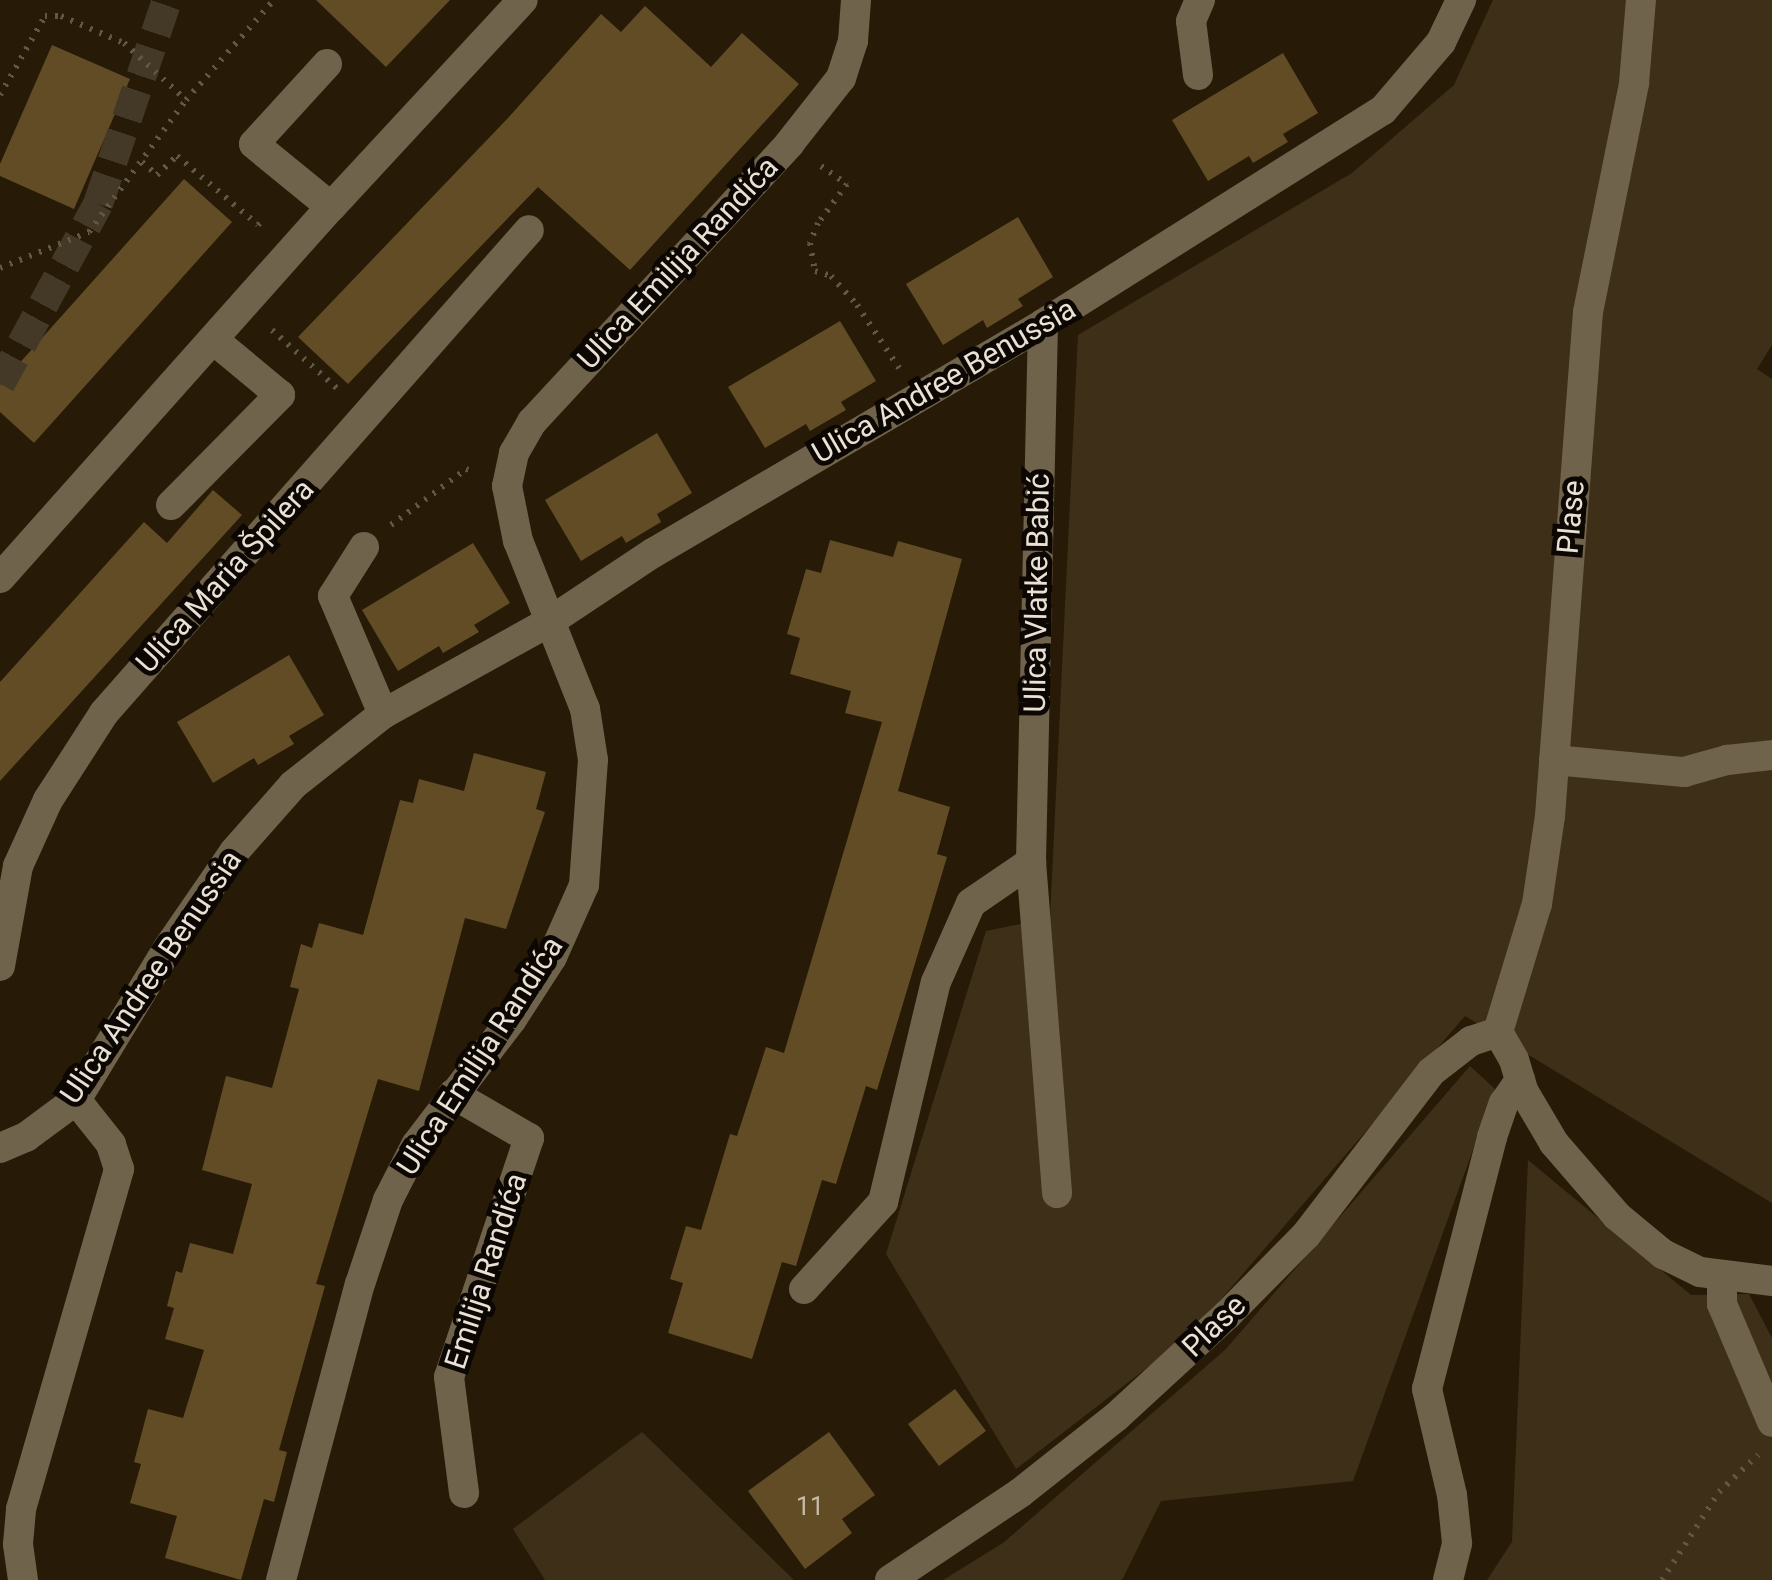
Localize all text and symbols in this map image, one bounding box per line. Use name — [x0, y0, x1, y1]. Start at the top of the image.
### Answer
street label: Ulica Emilija Randića — [570, 149, 786, 377]
street label: Ulica Andree Benussia — [806, 291, 1082, 471]
street label: Ulica Maria Špilera — [129, 472, 321, 680]
street label: Ulica Vlatke Babić — [1017, 473, 1057, 713]
street label: Plase — [1550, 479, 1592, 555]
street label: Ulica Andree Benussia — [53, 843, 249, 1111]
street label: Ulica Emilija Randića — [389, 930, 571, 1182]
street label: Emilija Randića — [437, 1169, 535, 1373]
street label: Plase — [1175, 1287, 1253, 1365]
house number: 11 — [796, 1492, 824, 1522]

